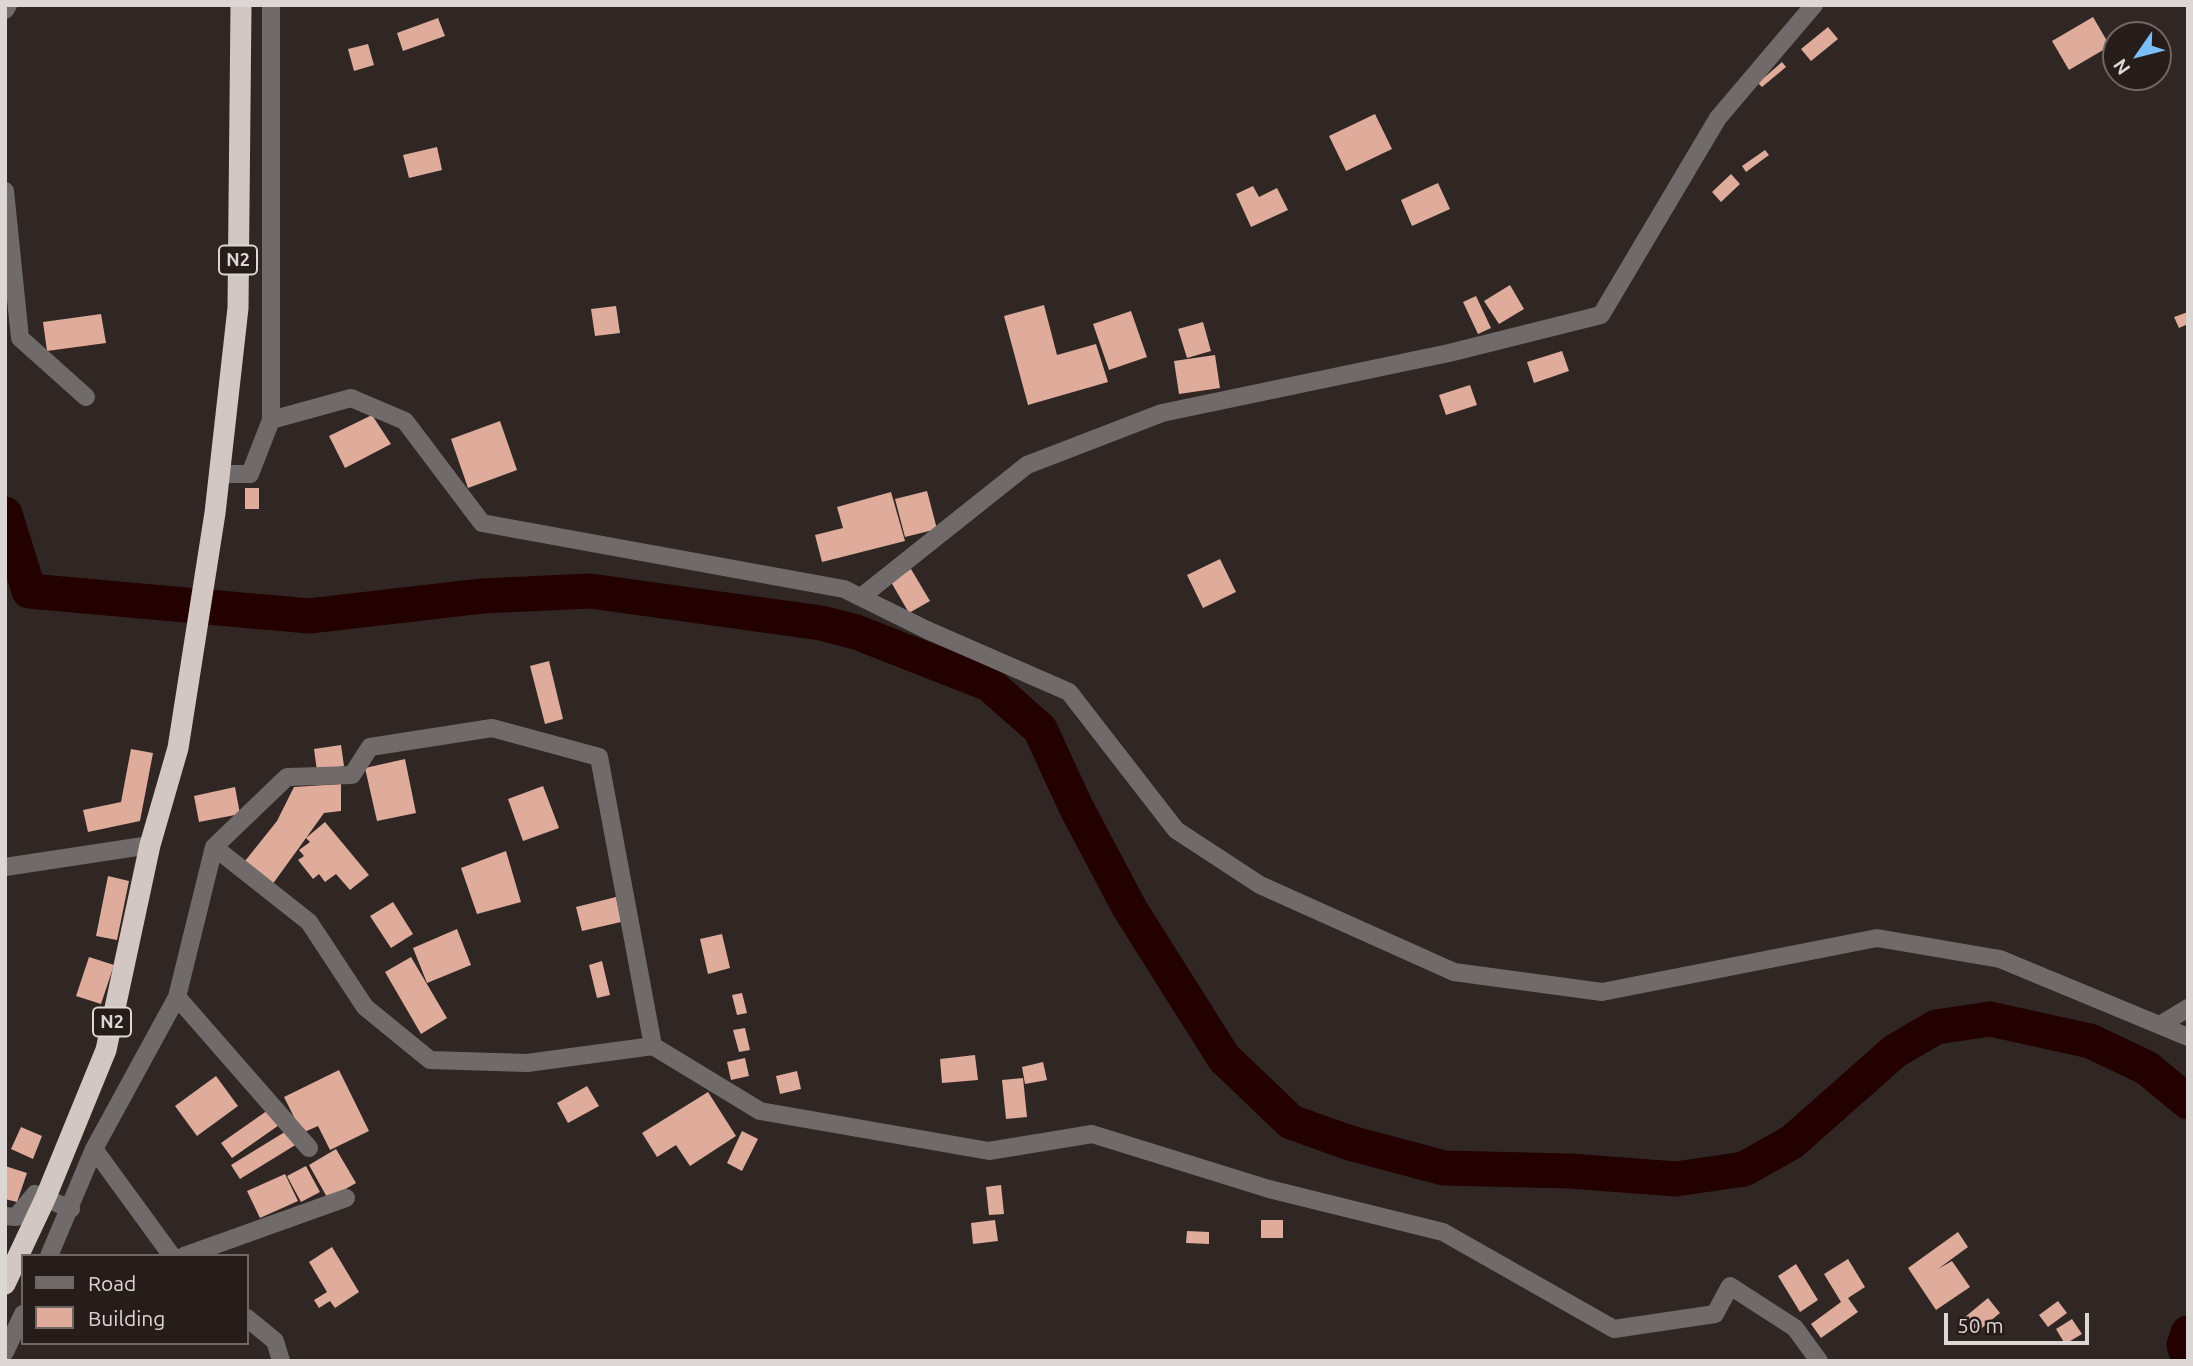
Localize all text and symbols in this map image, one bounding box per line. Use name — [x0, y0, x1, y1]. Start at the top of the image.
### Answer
north arrow — [2102, 21, 2172, 91]
text: N — [2108, 55, 2135, 79]
road number: N2 — [219, 246, 257, 274]
road number: N2 — [93, 1007, 131, 1036]
legend — [21, 1254, 248, 1345]
text: Road — [88, 1271, 136, 1295]
scale bar — [1948, 1300, 2093, 1344]
text: Building — [88, 1306, 165, 1330]
text: 50 m — [1957, 1313, 2004, 1337]

